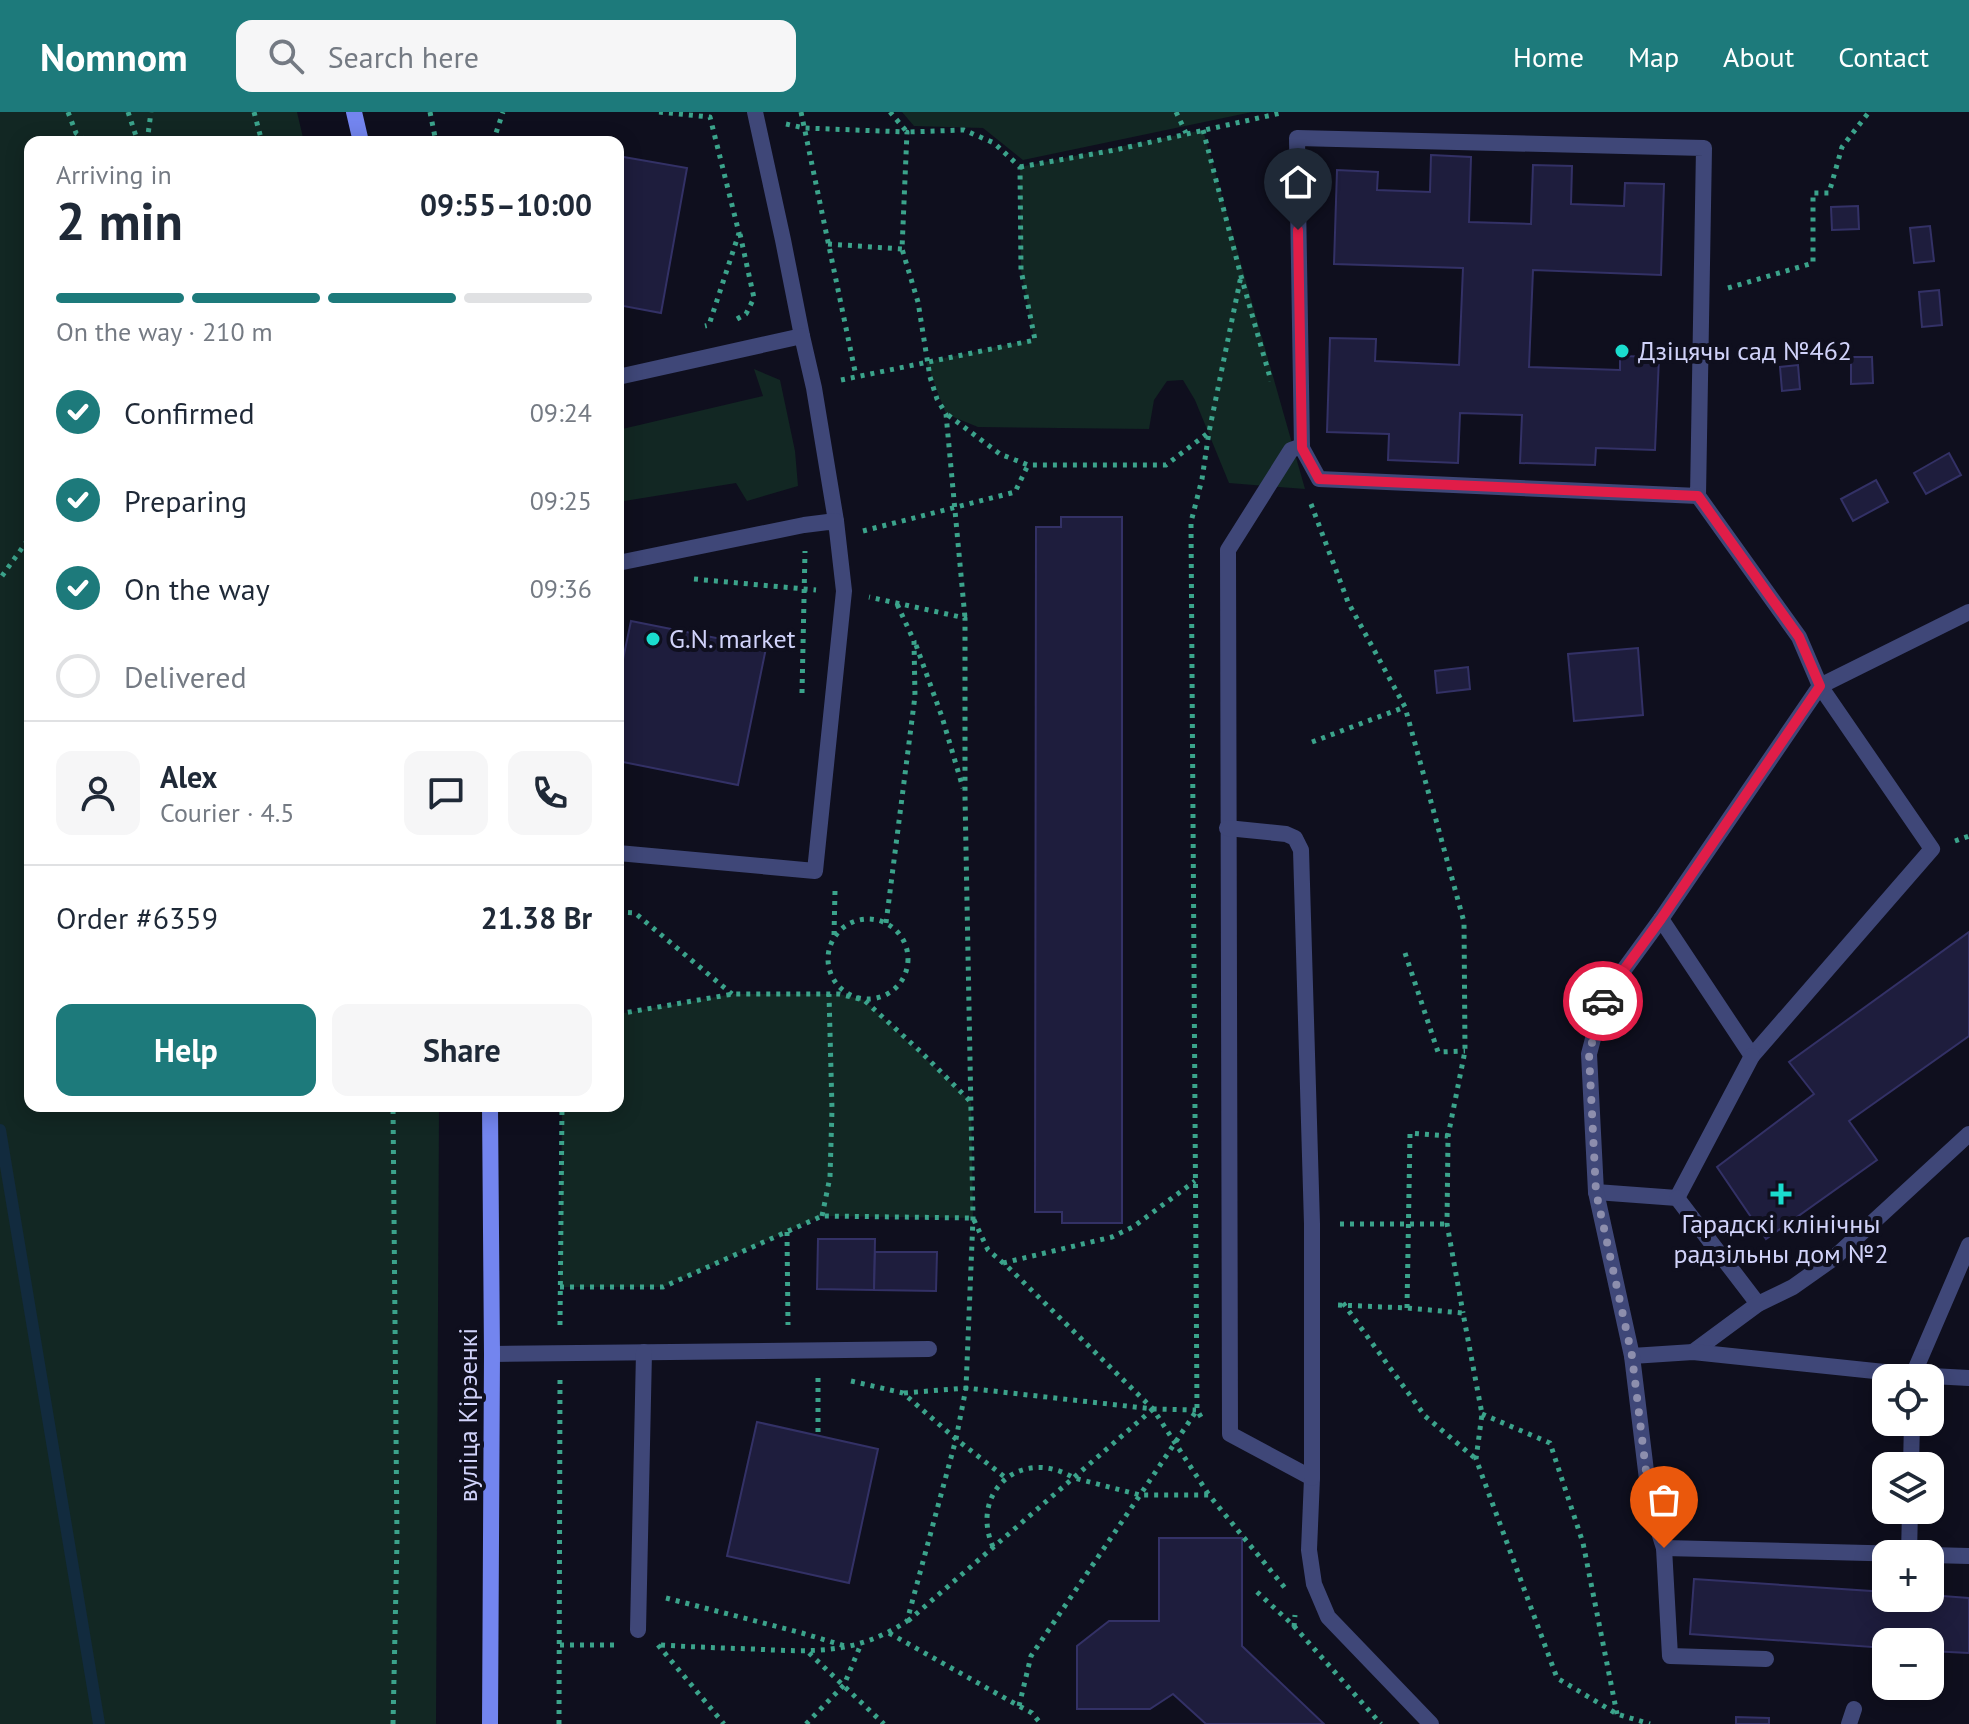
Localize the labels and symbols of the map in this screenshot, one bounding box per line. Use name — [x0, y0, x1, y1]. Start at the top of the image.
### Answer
pin — [1264, 148, 1332, 230]
place label: Дзіцячы сад №462 — [1638, 334, 1852, 367]
marker: Дзіцячы сад №462 — [1613, 342, 1631, 360]
place label: G.N. market — [669, 622, 796, 655]
marker: G.N. market — [644, 630, 662, 648]
courier — [1563, 961, 1643, 1041]
marker: Гарадскі клінічны радзільны дом №2 — [1770, 1183, 1792, 1205]
place label: Гарадскі клінічны радзільны дом №2 — [1673, 1207, 1889, 1270]
street label: вуліца Кірэенкі — [451, 1328, 484, 1502]
pin — [1630, 1466, 1698, 1548]

